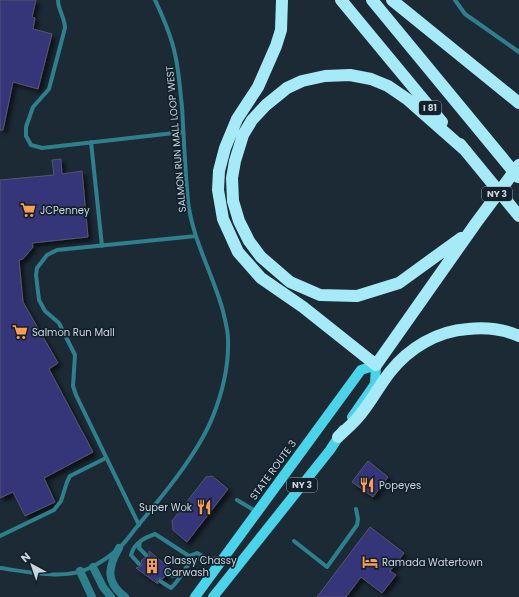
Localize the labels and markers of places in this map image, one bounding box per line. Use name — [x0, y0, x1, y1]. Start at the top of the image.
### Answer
supermarket icon: JCPenney — [19, 201, 37, 219]
place label: JCPenney — [40, 203, 90, 218]
supermarket icon: Salmon Run Mall — [11, 323, 29, 341]
place label: Salmon Run Mall — [32, 325, 115, 340]
restaurant icon: Popeyes — [358, 476, 376, 494]
place label: Popeyes — [379, 478, 421, 493]
restaurant icon: Super Wok — [195, 498, 213, 516]
place label: Super Wok — [139, 500, 193, 515]
place label: Classy Chassy Carwash — [164, 553, 237, 580]
hotel icon: Ramada Watertown — [361, 553, 379, 571]
place label: Ramada Watertown — [382, 555, 483, 570]
building icon: Classy Chassy Carwash — [143, 557, 161, 575]

